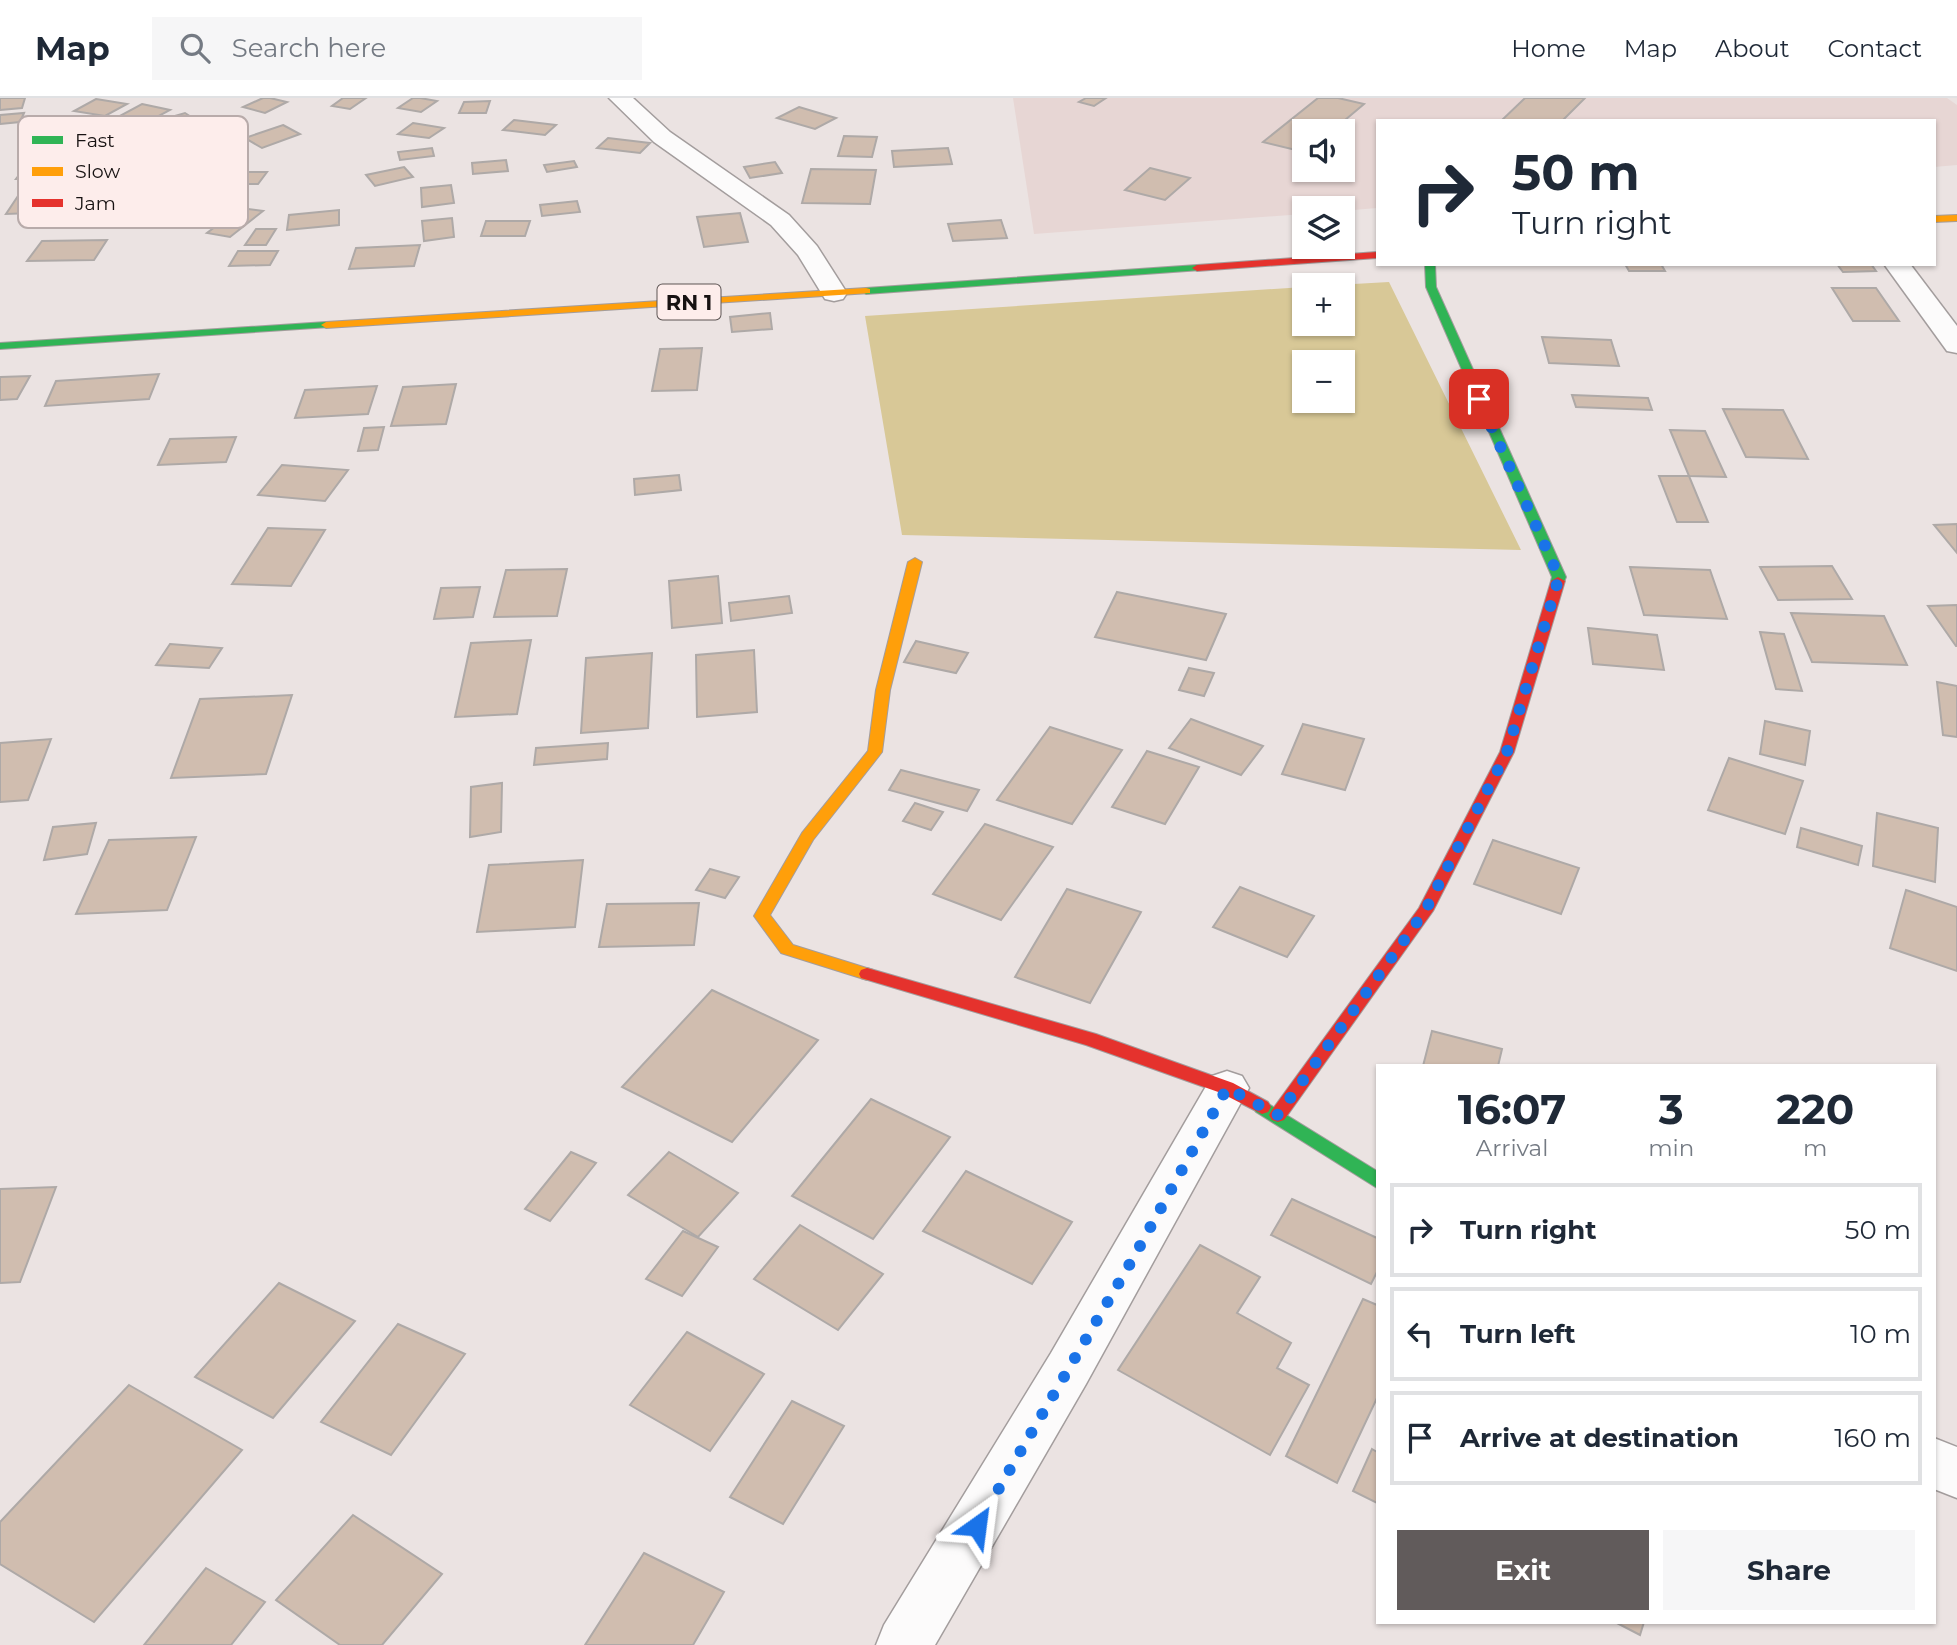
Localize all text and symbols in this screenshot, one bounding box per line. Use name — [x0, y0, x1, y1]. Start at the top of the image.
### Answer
search box — [152, 17, 642, 80]
text: Map — [35, 28, 110, 68]
icon: search — [176, 29, 214, 67]
text: Search here — [232, 32, 386, 64]
text: Home — [1511, 34, 1586, 63]
text: Map — [1624, 34, 1677, 63]
text: About — [1715, 34, 1789, 63]
text: Contact — [1827, 34, 1922, 63]
legend — [18, 116, 248, 228]
map controls — [1292, 119, 1355, 413]
button: sound — [1292, 119, 1355, 182]
text: Fast — [75, 129, 115, 152]
text: 50 m — [1512, 143, 1640, 202]
icon: right — [1397, 147, 1488, 238]
text: Slow — [75, 160, 120, 183]
text: Jam — [74, 192, 116, 215]
button: layers — [1292, 196, 1355, 259]
text: Turn right — [1512, 203, 1672, 242]
button: + — [1292, 273, 1355, 336]
road number: RN 1 — [658, 284, 720, 320]
button: − — [1292, 350, 1355, 413]
pin — [1449, 369, 1509, 429]
icon: arrive — [1460, 380, 1498, 418]
text: 16:07 — [1458, 1083, 1566, 1135]
text: 3 — [1659, 1083, 1684, 1135]
text: 220 — [1776, 1083, 1854, 1135]
text: Arrival — [1476, 1134, 1548, 1162]
text: min — [1648, 1134, 1694, 1162]
text: m — [1803, 1134, 1827, 1162]
icon: right — [1401, 1211, 1439, 1249]
text: Turn right — [1460, 1214, 1596, 1246]
text: 50 m — [1845, 1214, 1911, 1246]
icon: left — [1401, 1315, 1439, 1353]
text: Turn left — [1460, 1318, 1576, 1350]
text: 10 m — [1850, 1318, 1911, 1350]
icon: arrive — [1401, 1419, 1439, 1457]
text: Arrive at destination — [1460, 1422, 1739, 1454]
text: 160 m — [1834, 1422, 1911, 1454]
position arrow — [940, 1489, 1014, 1563]
button: Exit — [1397, 1530, 1649, 1610]
button: Share — [1663, 1530, 1915, 1610]

